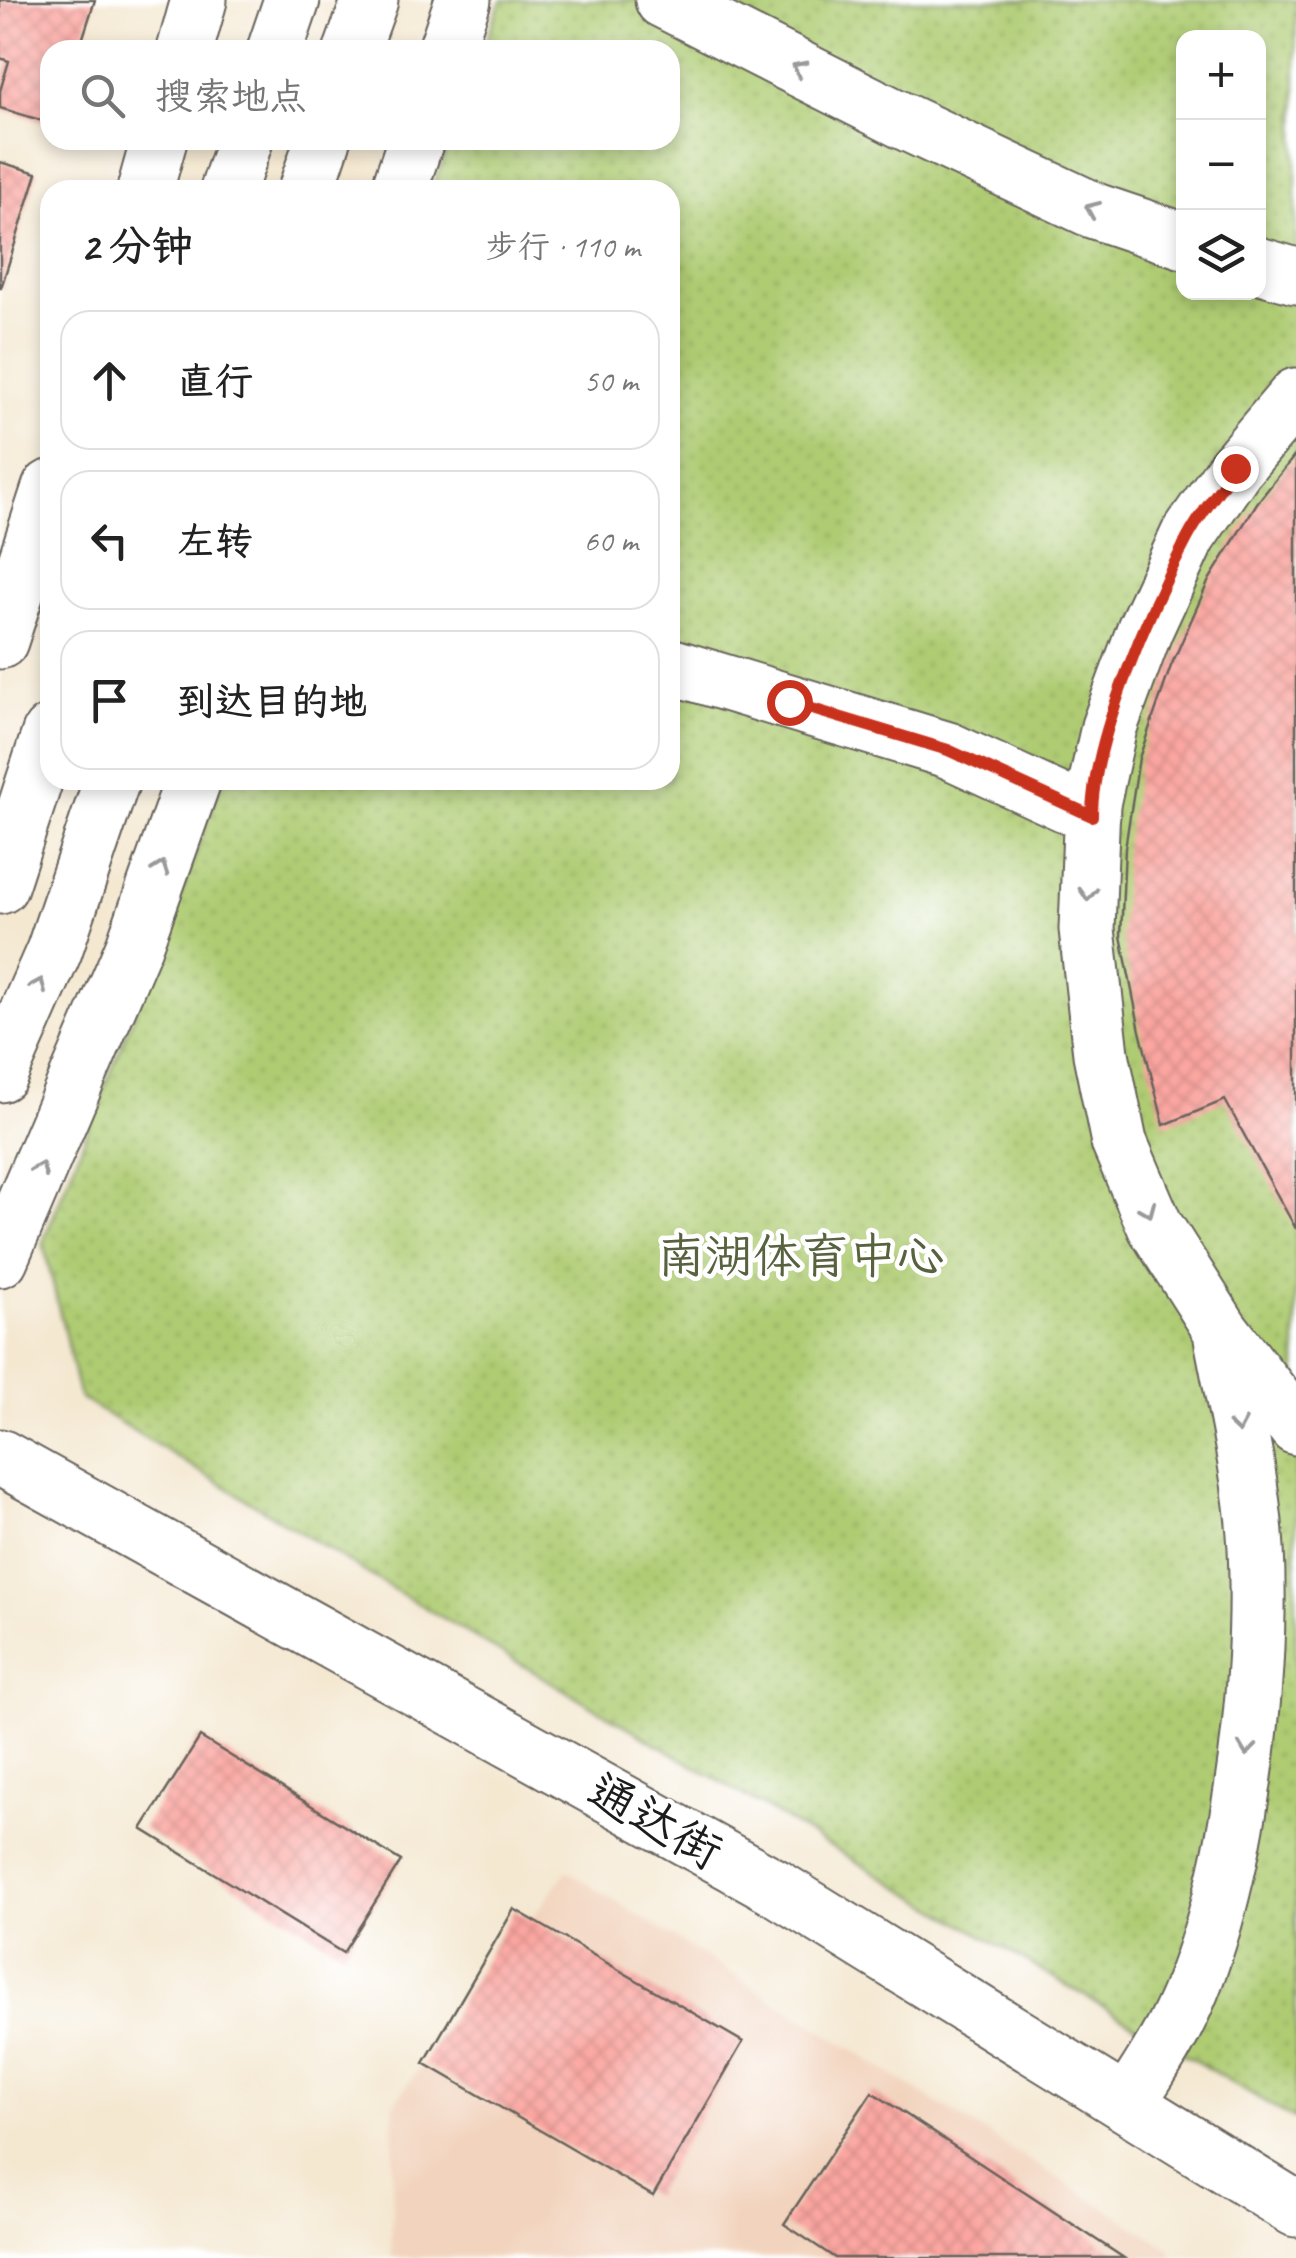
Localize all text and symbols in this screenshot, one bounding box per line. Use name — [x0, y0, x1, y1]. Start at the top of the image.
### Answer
map controls — [1176, 30, 1266, 300]
button: + — [1176, 30, 1266, 120]
search box — [40, 40, 680, 150]
one-way arrow — [791, 61, 809, 80]
icon: search — [75, 68, 130, 123]
text: 搜索地点 — [155, 73, 307, 120]
button: − — [1176, 120, 1266, 210]
one-way arrow — [1084, 201, 1102, 221]
button: layers — [1176, 210, 1266, 300]
text: 2 分钟 — [80, 220, 193, 273]
text: 步行 · 110 m — [486, 226, 640, 267]
icon: ahead — [82, 353, 137, 408]
text: 直行 — [177, 358, 253, 405]
text: 50 m — [584, 360, 638, 401]
route end — [1213, 446, 1259, 492]
icon: left — [82, 513, 137, 568]
text: 左转 — [177, 518, 253, 565]
text: 60 m — [584, 520, 638, 561]
icon: arrive — [82, 673, 137, 728]
text: 到达目的地 — [177, 678, 367, 725]
route start — [767, 680, 813, 726]
one-way arrow — [150, 861, 170, 878]
one-way arrow — [1078, 886, 1099, 902]
one-way arrow — [27, 977, 47, 995]
one-way arrow — [28, 1162, 48, 1179]
one-way arrow — [1136, 1200, 1156, 1218]
park label: 南湖体育中心 — [657, 1226, 945, 1286]
one-way arrow — [1227, 1418, 1248, 1434]
one-way arrow — [1237, 1741, 1258, 1758]
street label: 通达街 — [577, 1760, 733, 1882]

